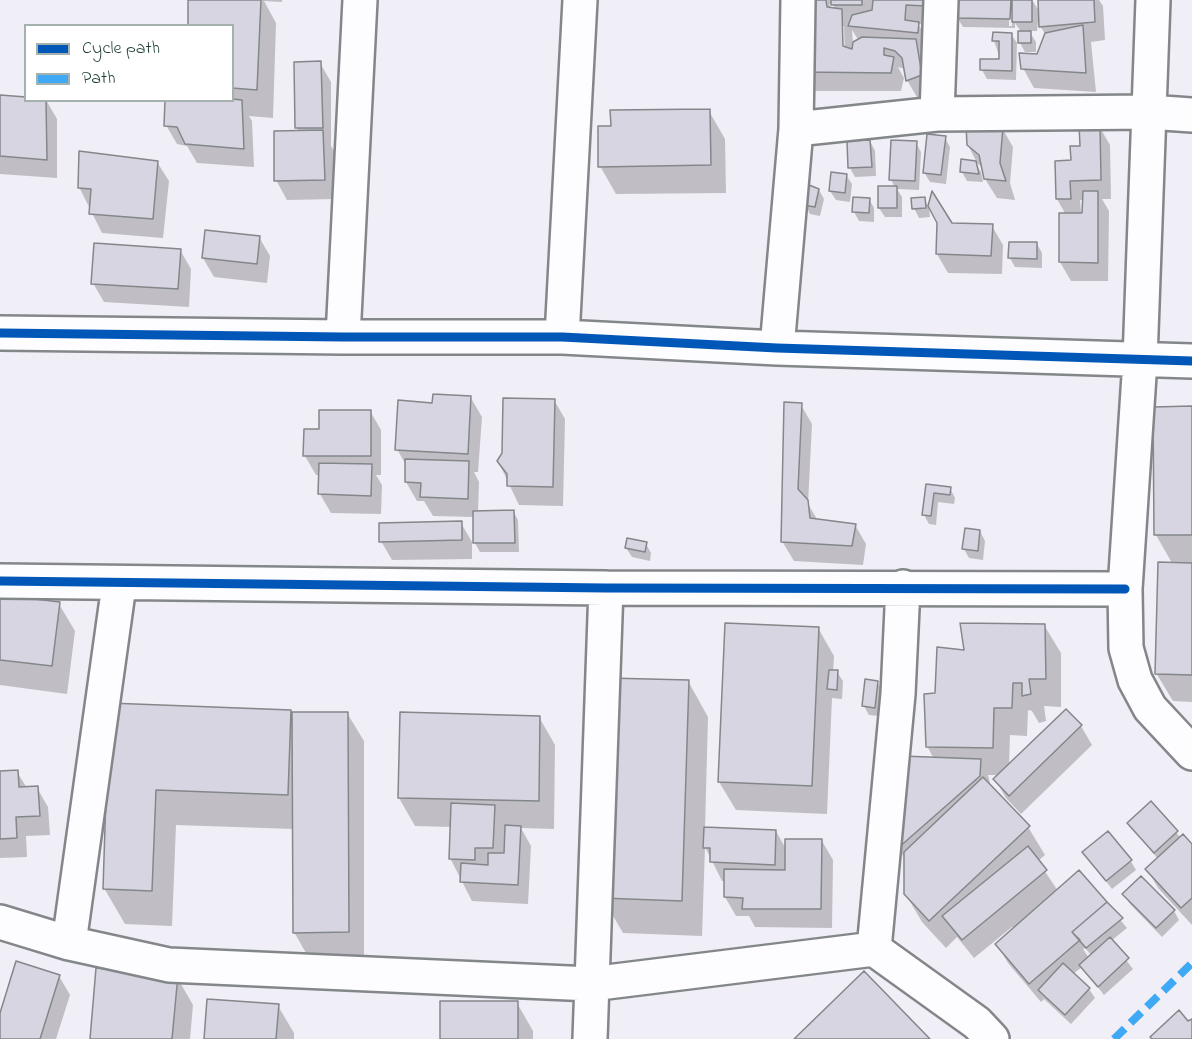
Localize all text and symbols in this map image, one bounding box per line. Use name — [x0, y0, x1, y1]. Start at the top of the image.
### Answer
legend — [24, 24, 234, 102]
text: Cycle path — [82, 36, 160, 62]
text: Path — [82, 66, 116, 92]

